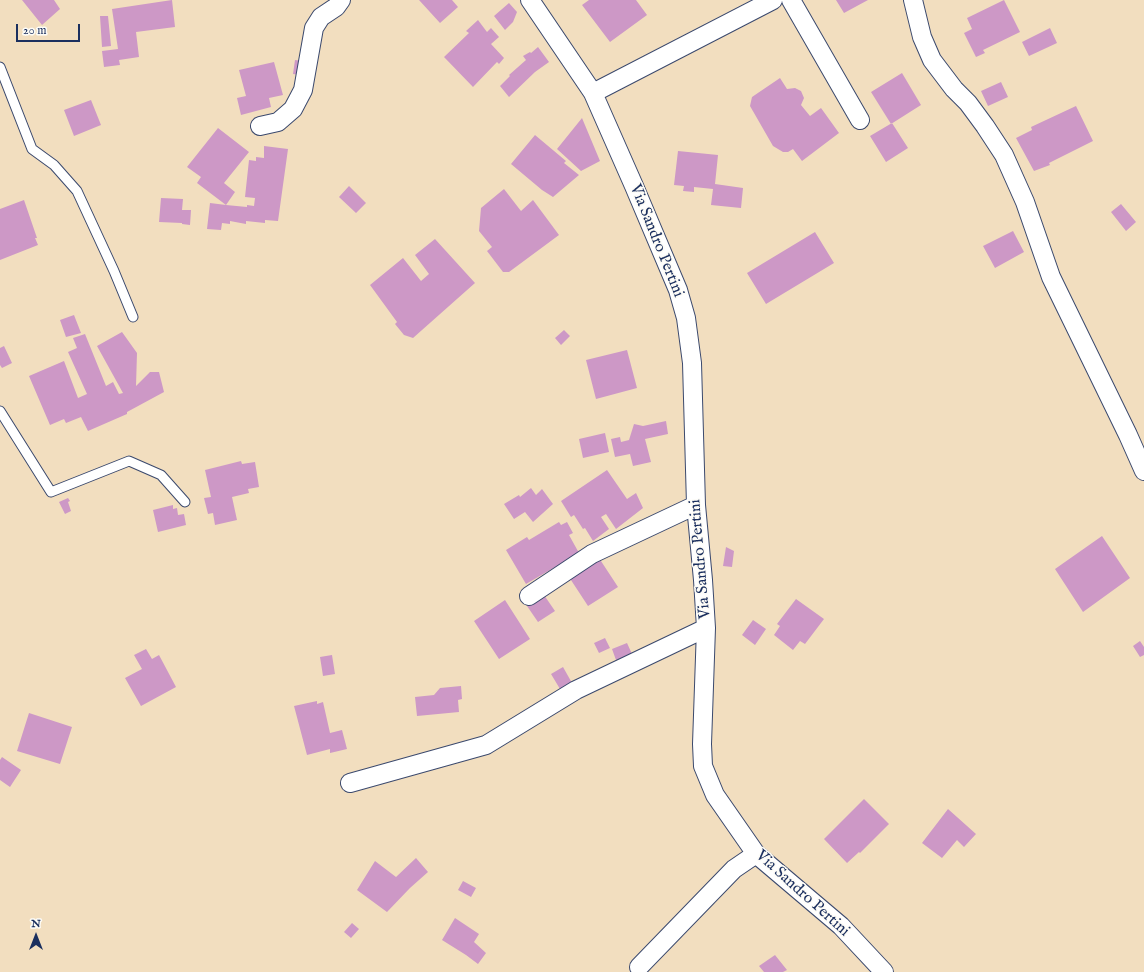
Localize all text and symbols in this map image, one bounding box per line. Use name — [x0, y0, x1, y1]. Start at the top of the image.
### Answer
scale bar — [18, 16, 82, 42]
text: 20 m — [23, 23, 46, 38]
street label: Via Sandro Pertini — [625, 182, 687, 300]
street label: Via Sandro Pertini — [686, 498, 716, 620]
street label: Via Sandro Pertini — [751, 847, 853, 941]
north arrow — [16, 916, 56, 956]
text: N — [31, 917, 41, 931]

